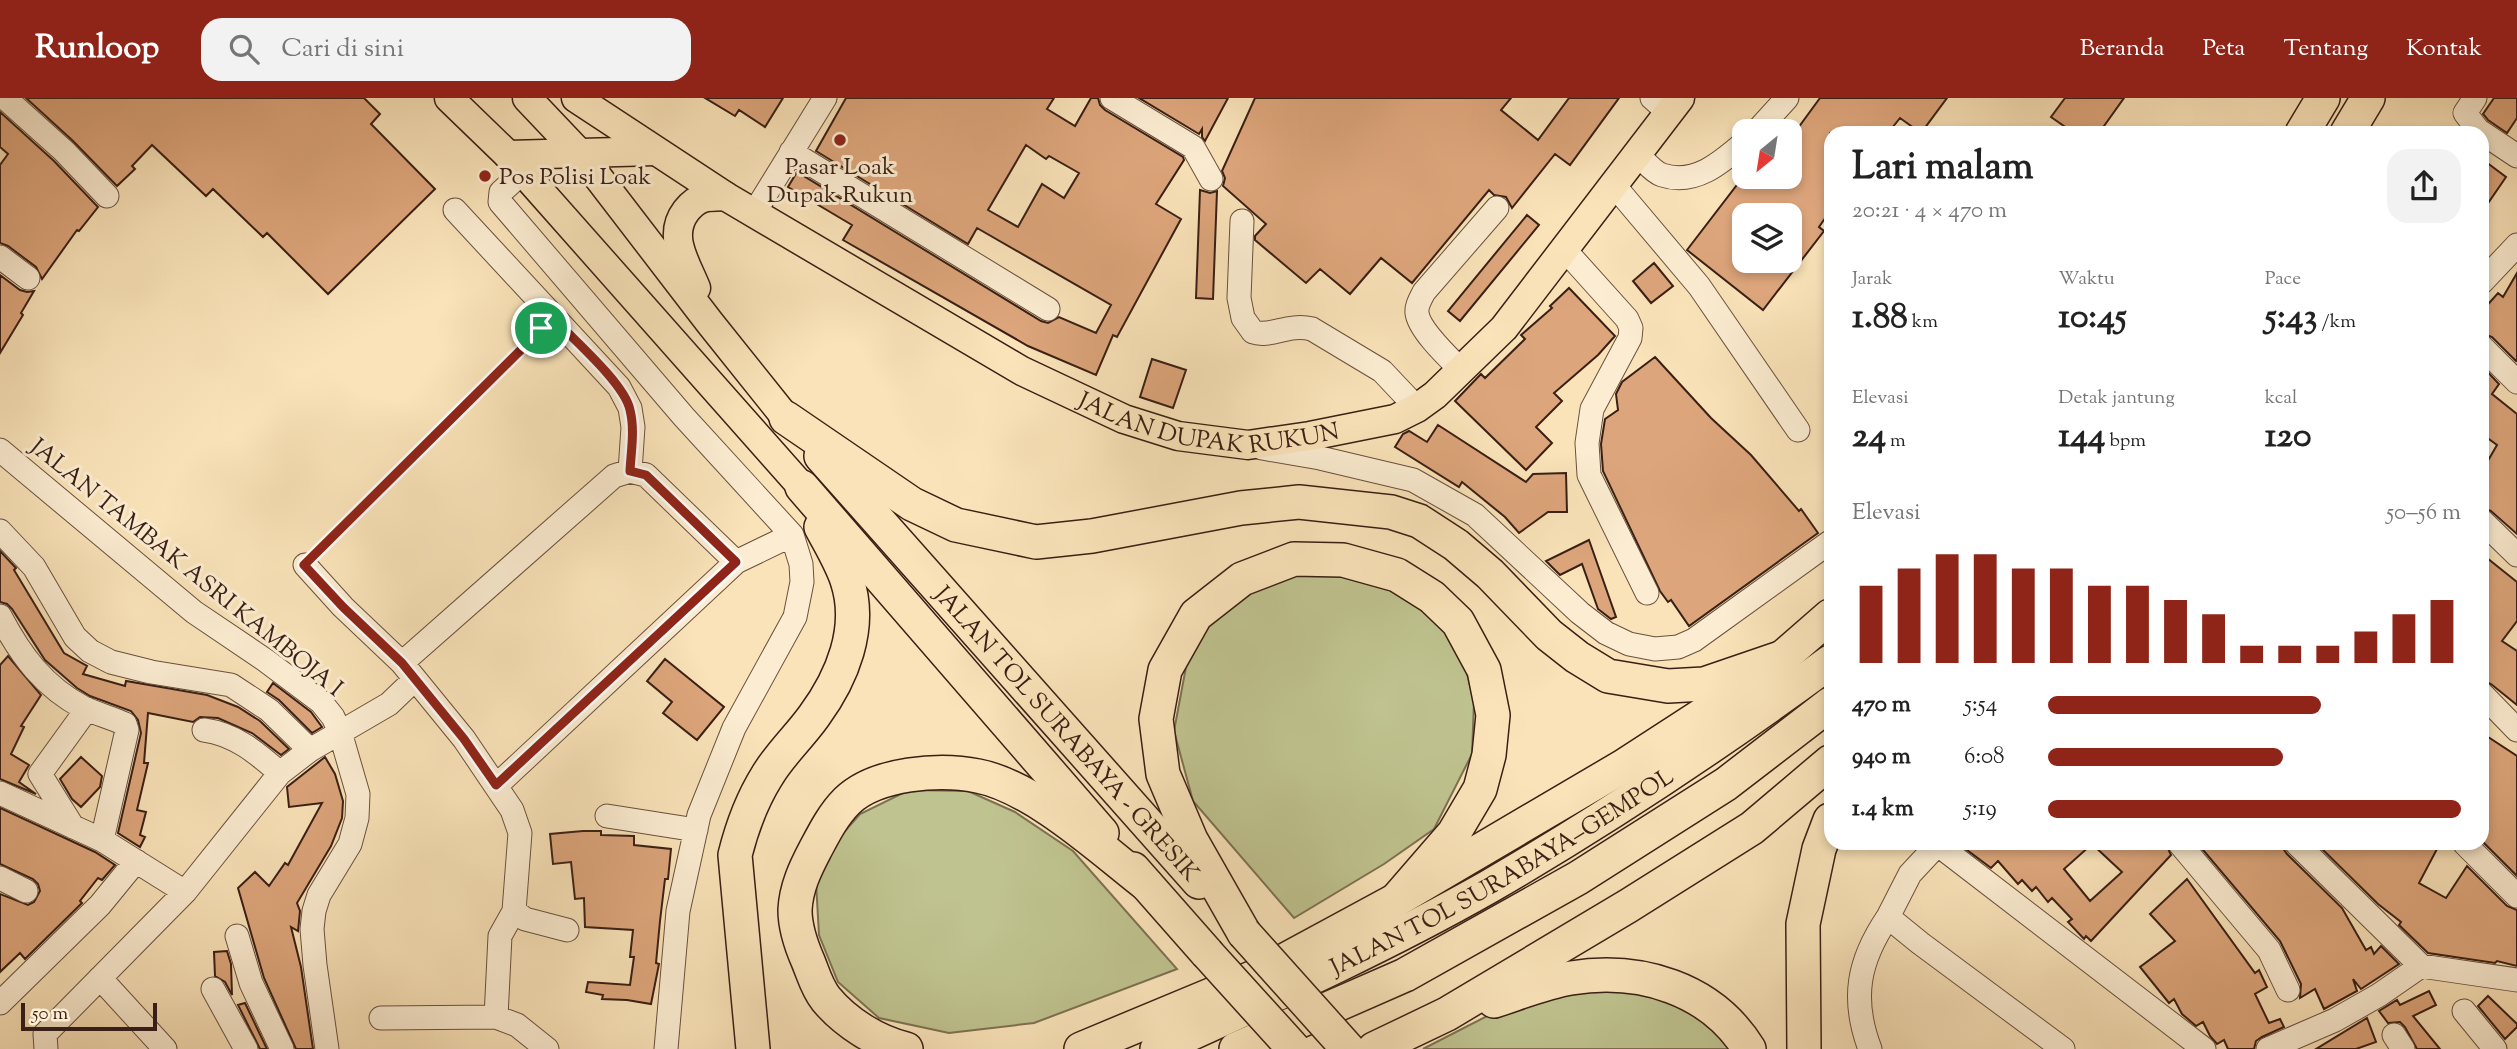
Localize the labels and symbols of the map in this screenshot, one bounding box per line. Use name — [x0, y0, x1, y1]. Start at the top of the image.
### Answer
north arrow — [1732, 119, 1802, 189]
marker: Pasar Loak Dupak Rukun — [832, 132, 848, 148]
place label: Pasar Loak Dupak Rukun — [767, 151, 913, 213]
place label: Pos Polisi Loak — [499, 161, 651, 195]
marker: Pos Polisi Loak — [477, 168, 493, 184]
pin — [511, 298, 571, 358]
street label: JALAN DUPAK RUKUN — [1070, 384, 1342, 464]
street label: JALAN TAMBAK ASRI KAMBOJA I — [20, 430, 350, 706]
street label: JALAN TOL SURABAYA - GRESIK — [924, 578, 1206, 890]
street label: JALAN TOL SURABAYA–GEMPOL — [1323, 761, 1681, 986]
scale bar — [21, 1000, 158, 1032]

